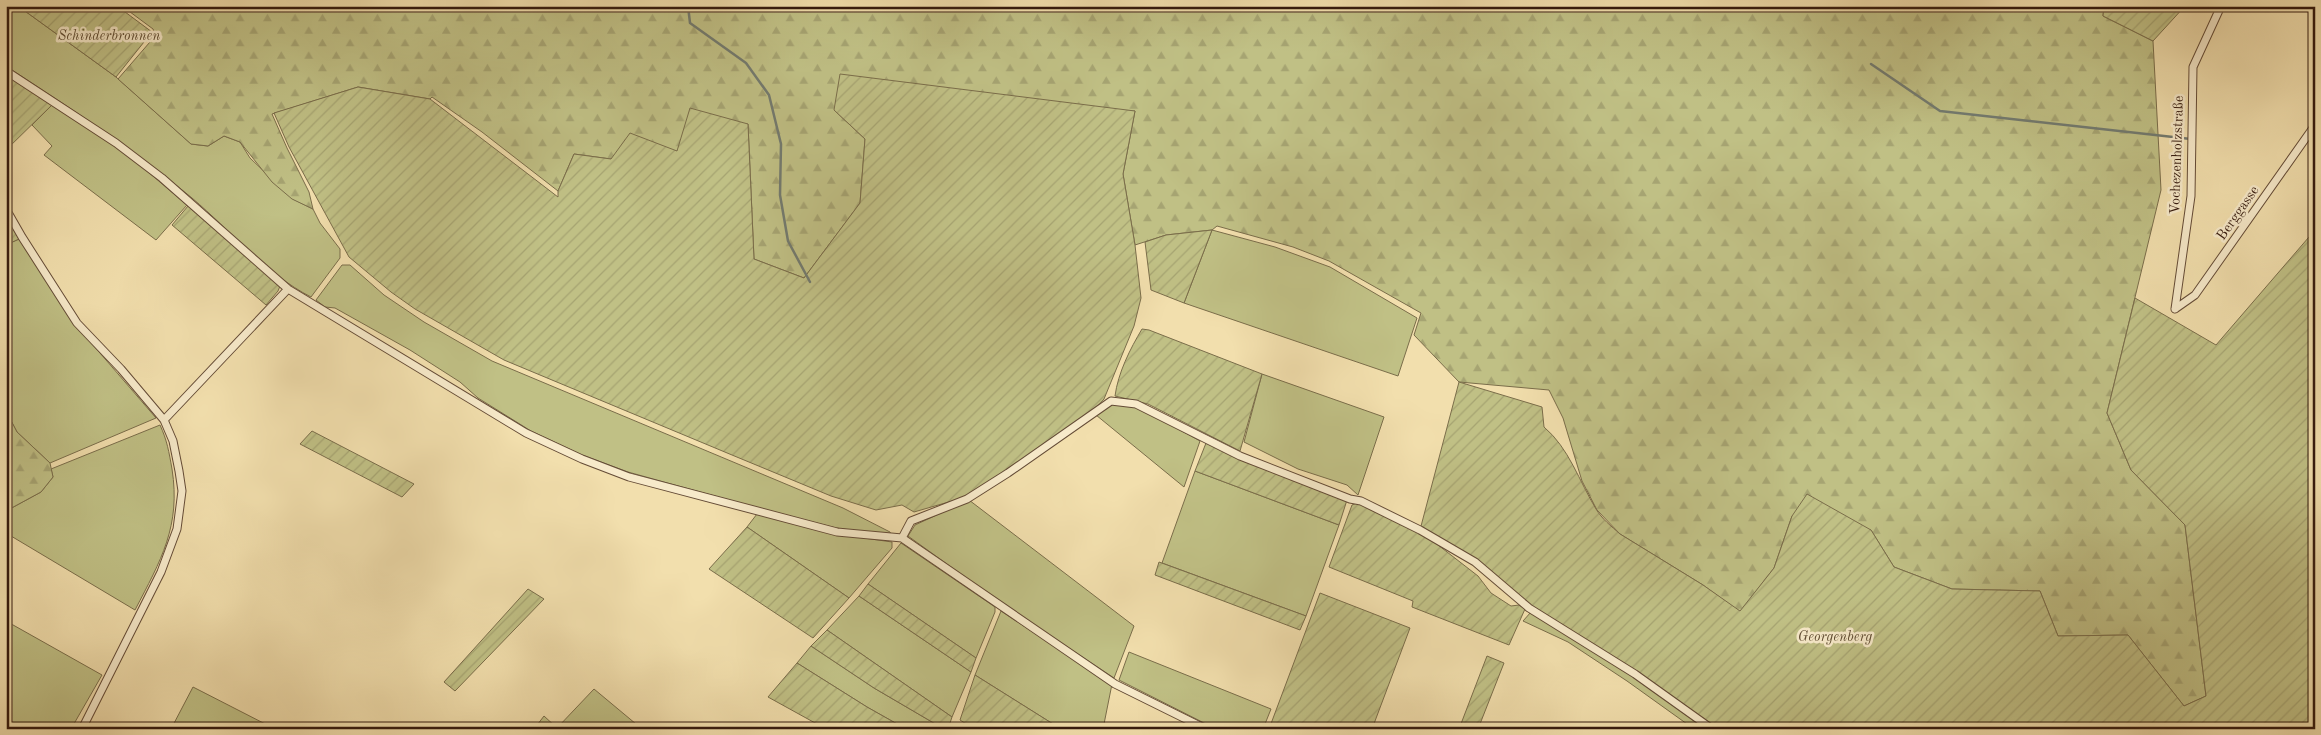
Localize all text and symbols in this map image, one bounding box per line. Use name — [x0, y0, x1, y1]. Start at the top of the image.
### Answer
park label: Schinderbronnen — [58, 29, 160, 43]
street label: Vochezenholzstraße — [2168, 95, 2186, 215]
street label: Berggasse — [2214, 183, 2262, 243]
park label: Georgenberg — [1798, 630, 1872, 645]

